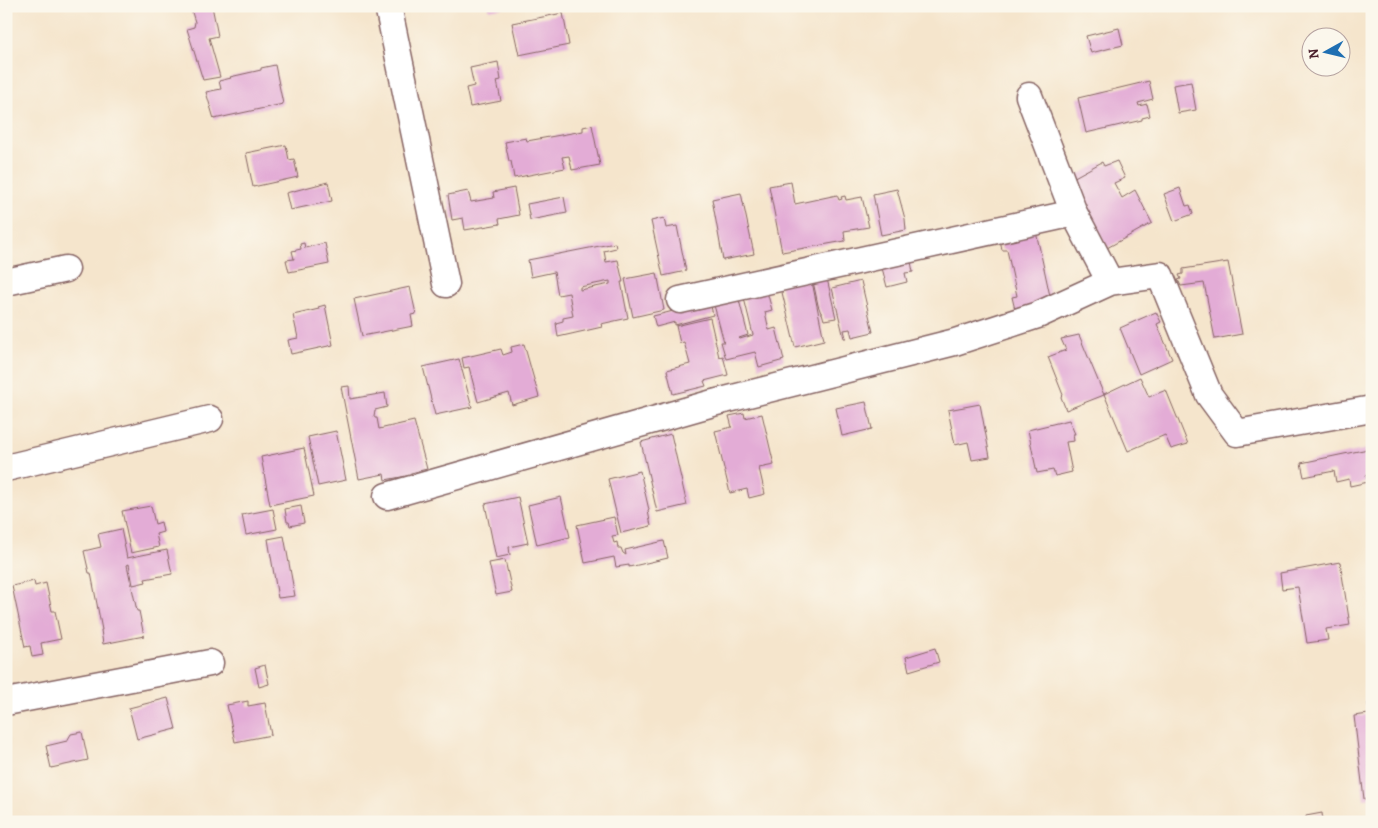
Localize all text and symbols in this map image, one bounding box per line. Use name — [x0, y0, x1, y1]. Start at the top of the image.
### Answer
north arrow — [1300, 28, 1350, 78]
text: N — [1304, 47, 1324, 60]

